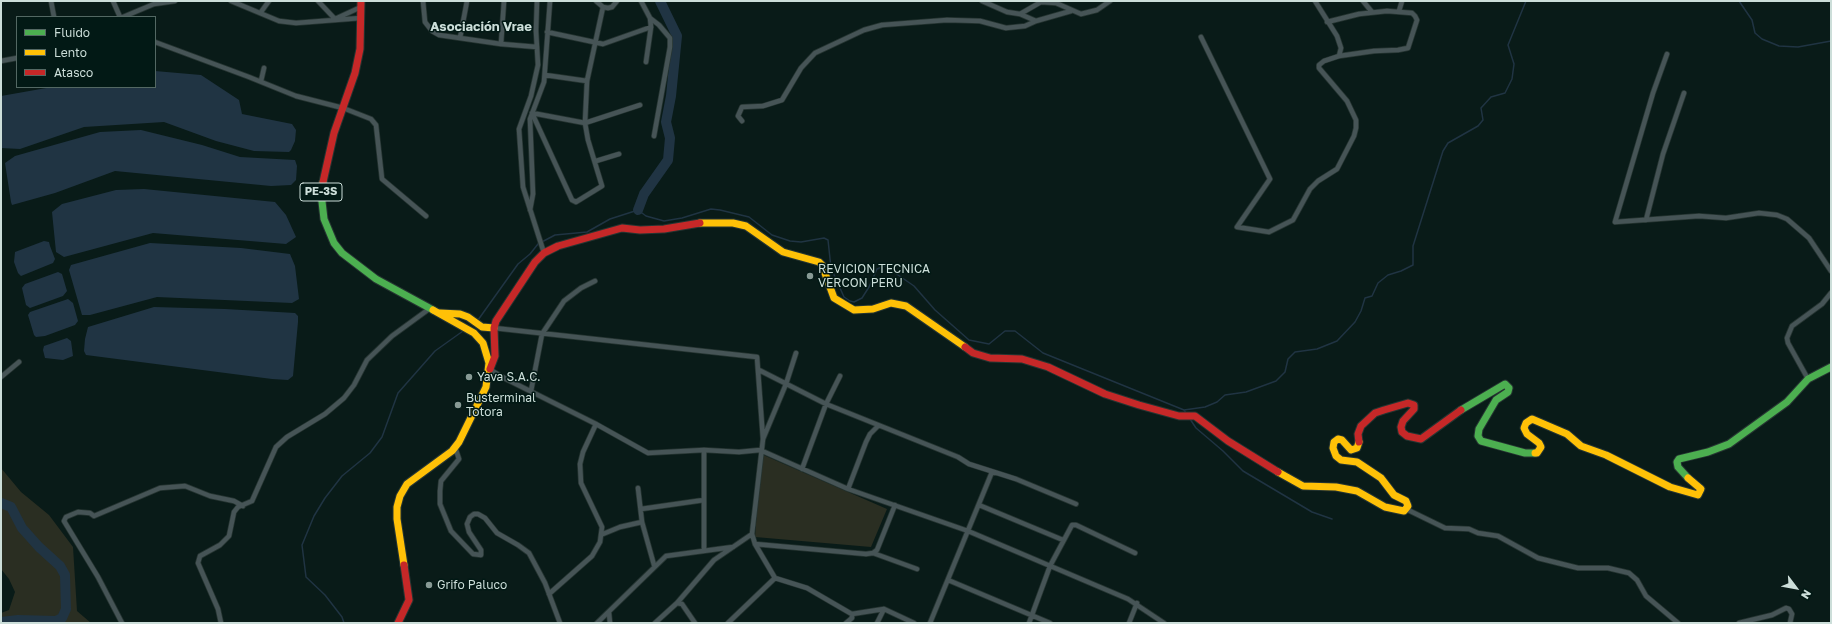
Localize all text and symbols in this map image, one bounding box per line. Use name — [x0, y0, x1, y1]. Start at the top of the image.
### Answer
legend — [16, 16, 156, 88]
district label: Asociación Vrae — [430, 19, 532, 35]
text: Fluido — [54, 25, 90, 40]
text: Lento — [54, 45, 87, 60]
text: Atasco — [54, 65, 93, 80]
road number: PE-3S — [300, 183, 342, 201]
place label: REVICION TECNICA VERCON PERU — [818, 262, 930, 290]
marker: REVICION TECNICA VERCON PERU — [805, 271, 815, 281]
place label: Yava S.A.C. — [477, 370, 541, 384]
marker: Yava S.A.C. — [464, 372, 474, 382]
place label: Busterminal Totora — [466, 391, 536, 419]
marker: Busterminal Totora — [453, 400, 463, 410]
north arrow — [1776, 568, 1816, 608]
place label: Grifo Paluco — [437, 578, 507, 592]
marker: Grifo Paluco — [424, 580, 434, 590]
text: N — [1799, 588, 1814, 602]

